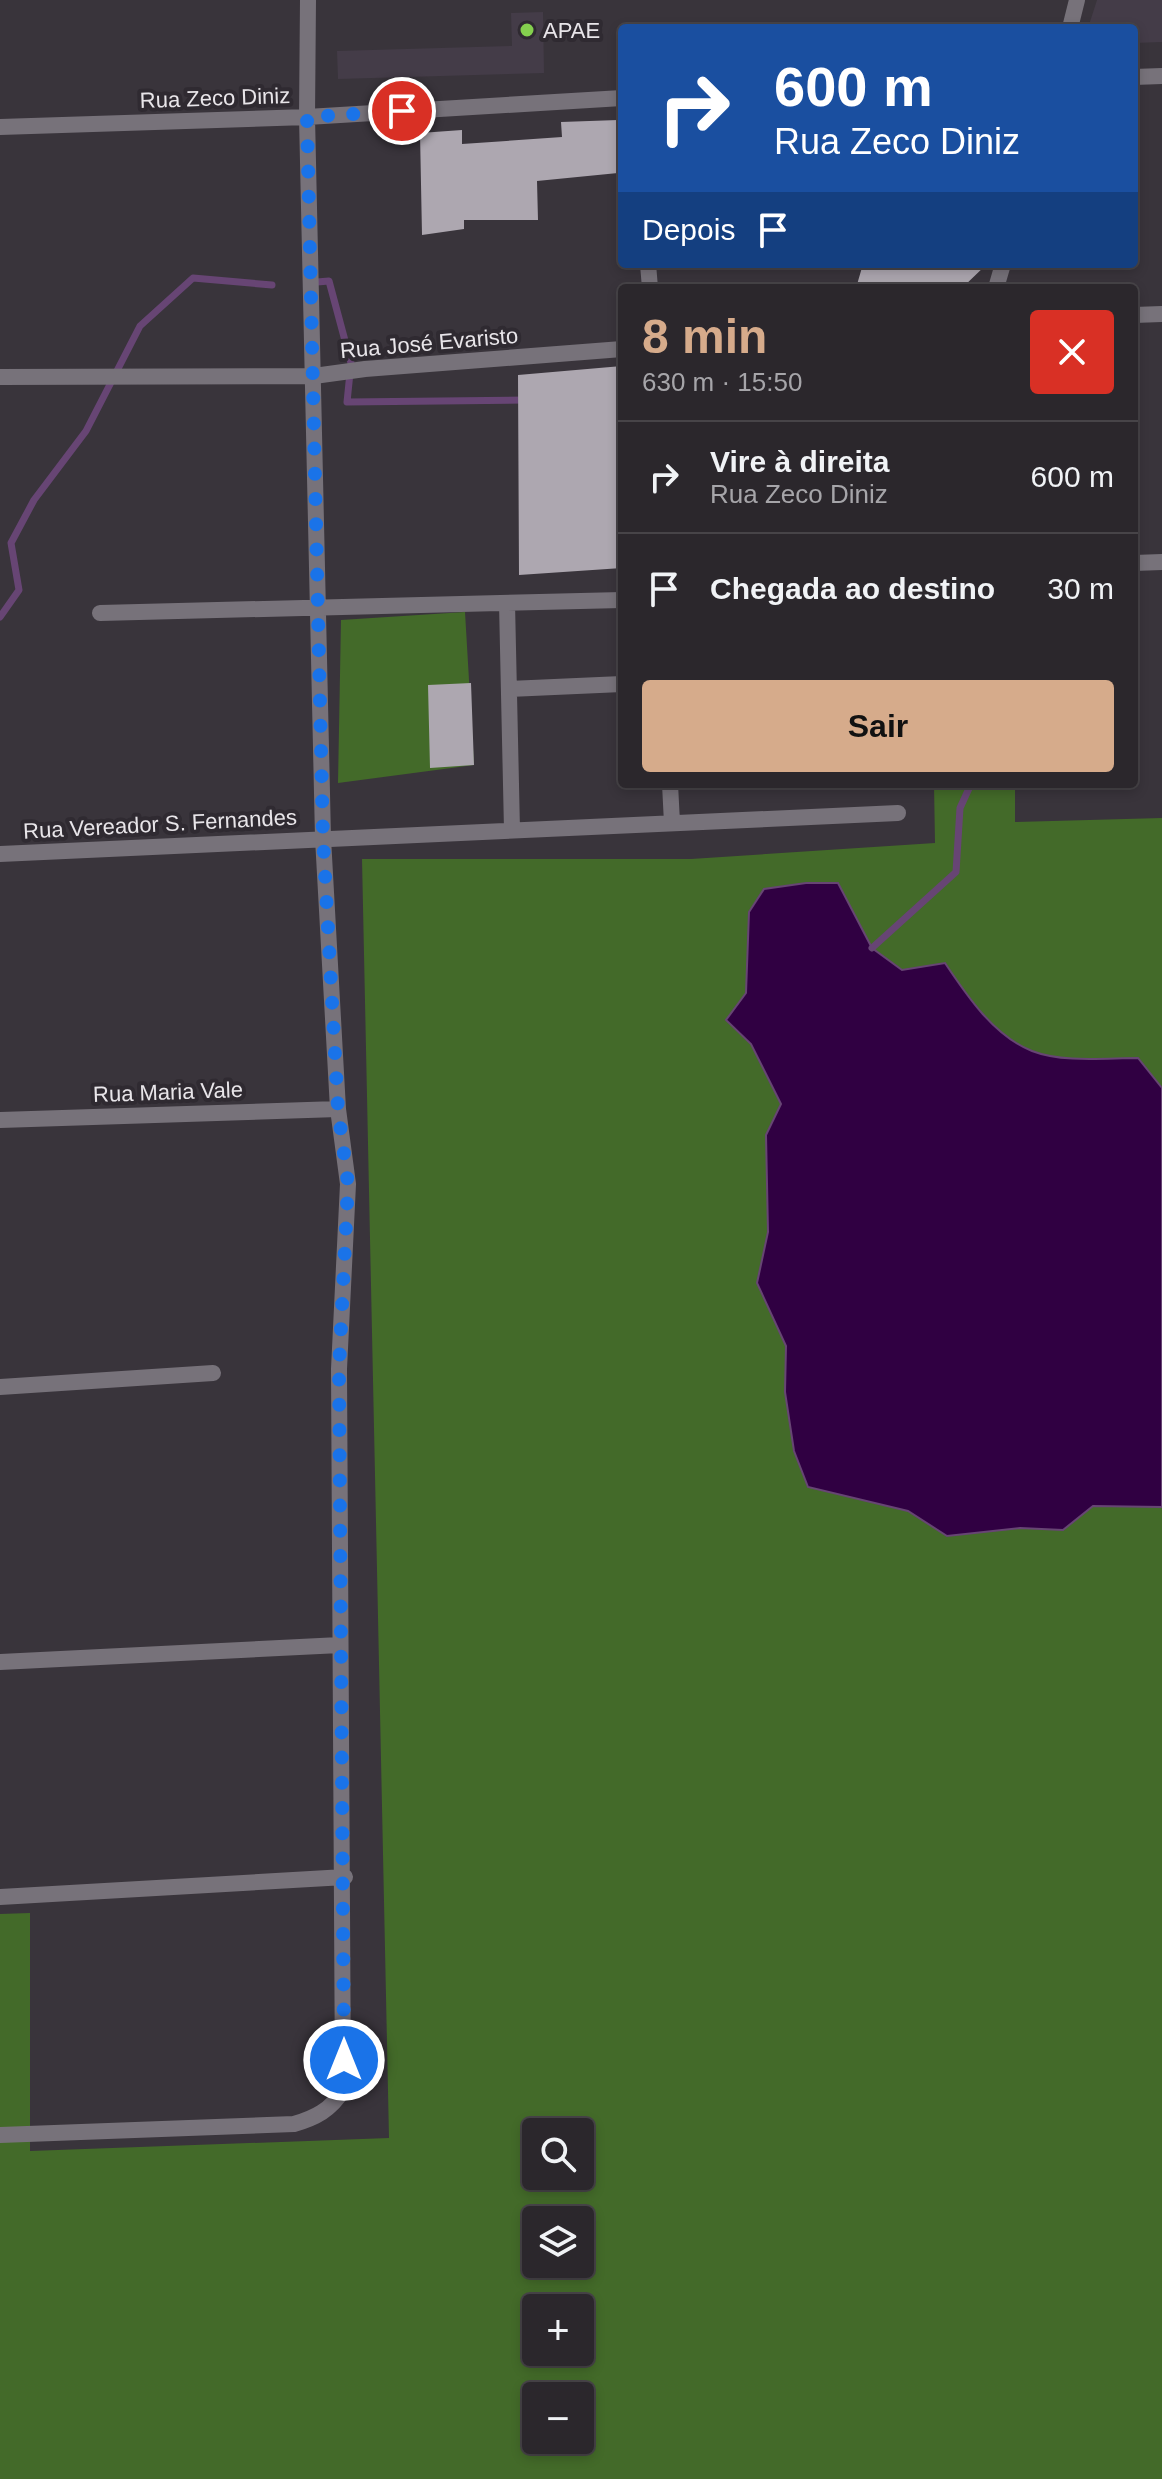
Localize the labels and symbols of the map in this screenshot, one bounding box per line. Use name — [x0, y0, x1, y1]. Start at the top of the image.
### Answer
place label: APAE — [543, 18, 600, 43]
marker: APAE — [518, 21, 536, 39]
pin — [368, 77, 436, 145]
street label: Rua Zeco Diniz — [139, 83, 291, 113]
street label: Rua José Evaristo — [339, 323, 519, 363]
street label: Rua Vereador S. Fernandes — [23, 804, 297, 844]
street label: Rua Maria Vale — [93, 1077, 243, 1107]
position arrow — [302, 2018, 386, 2102]

